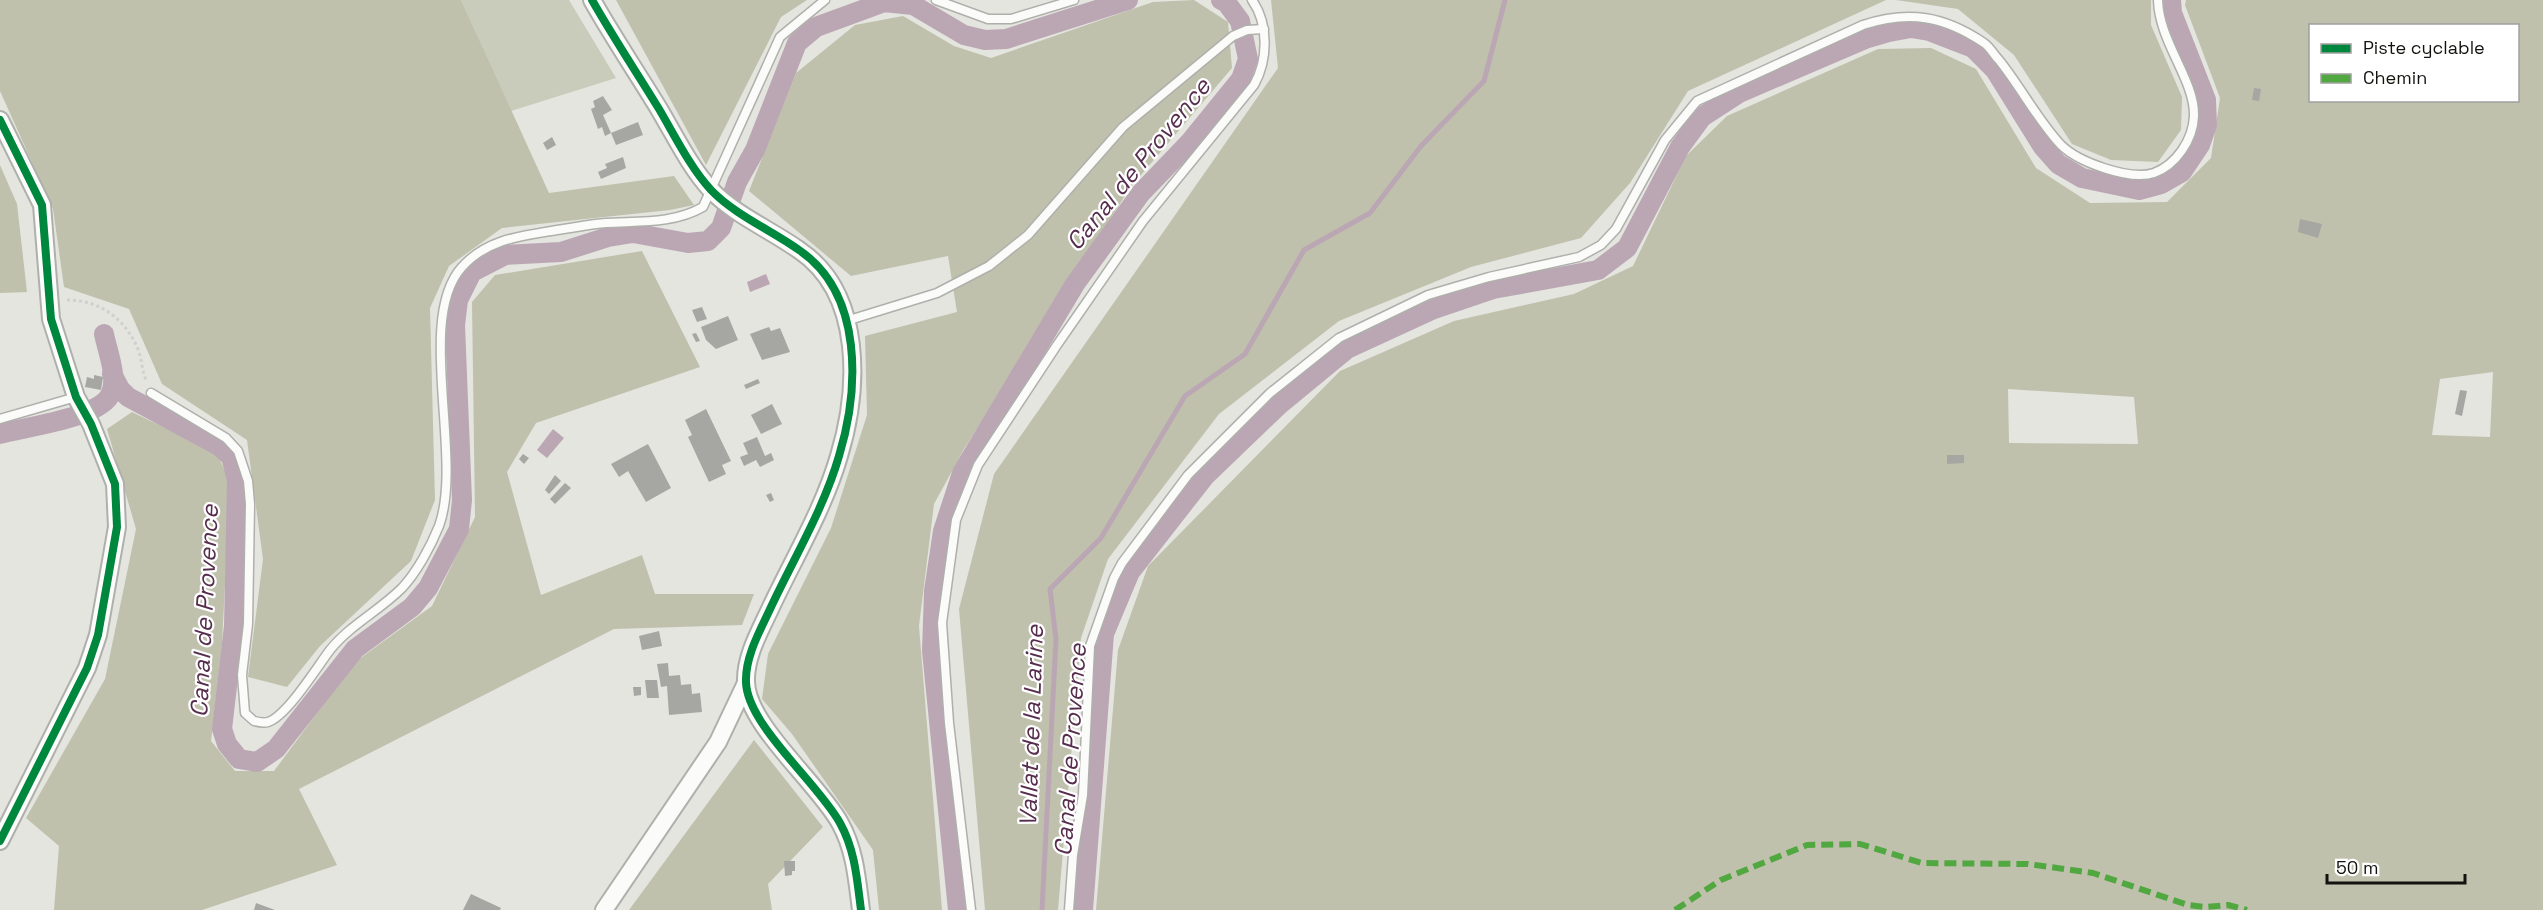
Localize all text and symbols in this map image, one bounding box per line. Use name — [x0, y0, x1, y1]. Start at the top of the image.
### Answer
legend — [2309, 24, 2519, 102]
text: Piste cyclable — [2363, 36, 2485, 59]
text: Chemin — [2363, 66, 2427, 89]
water label: Canal de Provence — [1059, 71, 1218, 256]
water label: Canal de Provence — [183, 503, 225, 718]
water label: Vallat de la Larine — [1012, 624, 1050, 828]
water label: Canal de Provence — [1047, 642, 1093, 857]
scale bar — [2327, 847, 2465, 885]
text: 50 m — [2336, 856, 2378, 879]

